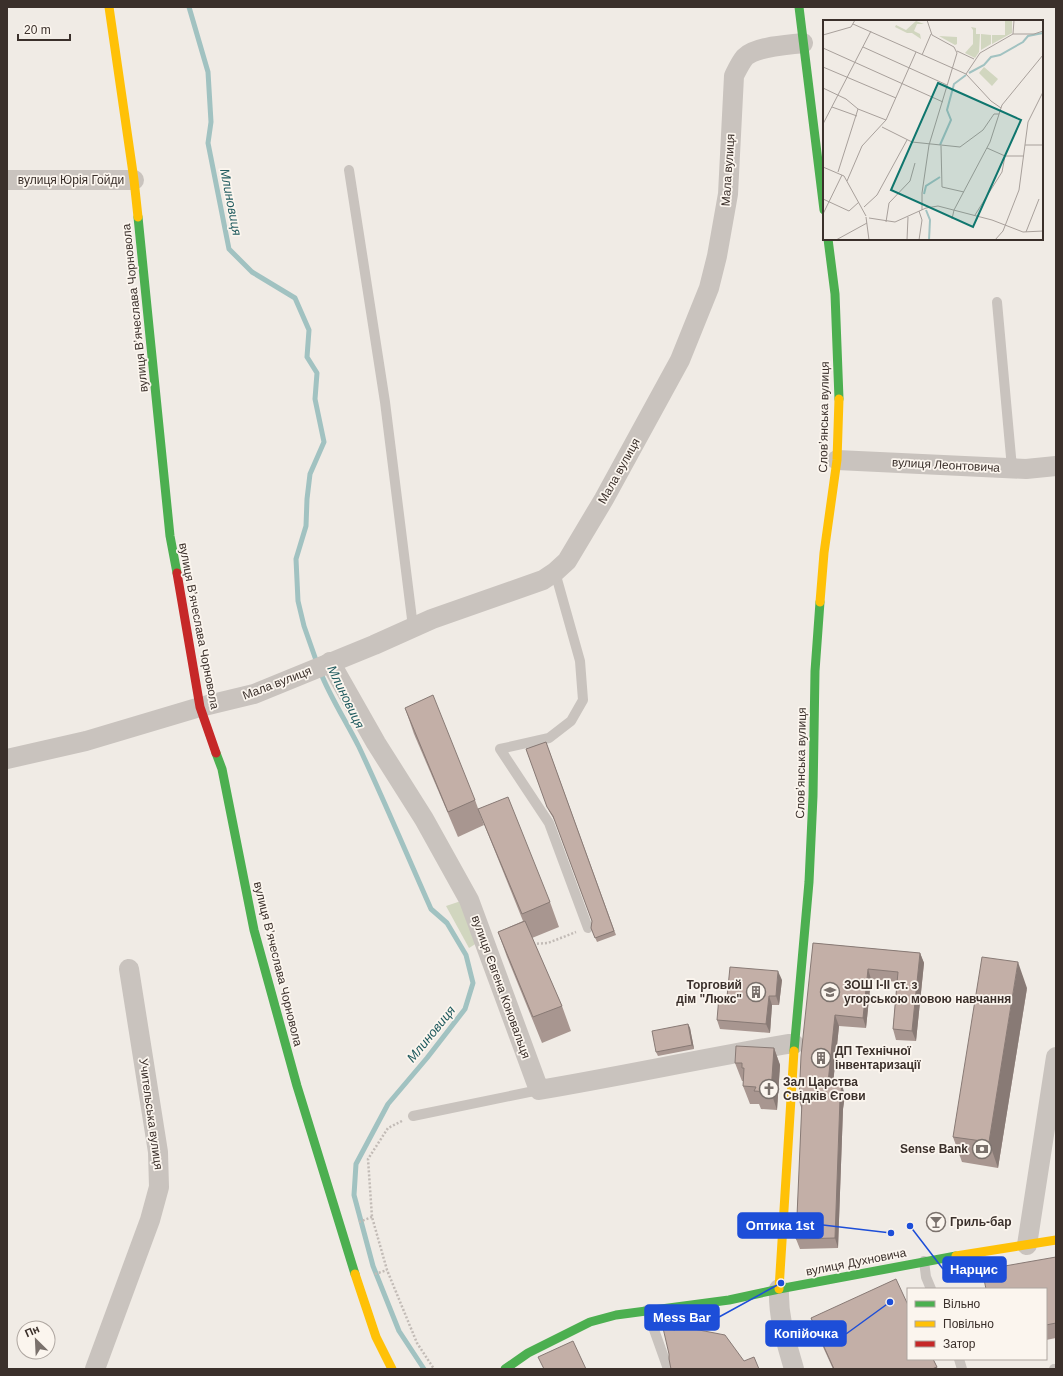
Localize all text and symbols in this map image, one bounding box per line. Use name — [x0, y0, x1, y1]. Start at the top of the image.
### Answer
scale bar — [18, 16, 70, 42]
inset map — [823, 20, 1043, 240]
text: 20 m — [24, 23, 51, 37]
street label: Мала вулиця — [718, 133, 738, 207]
water label: Млиновиця — [217, 167, 245, 237]
street label: вулиця Юрія Гойди — [18, 173, 124, 187]
street label: вулиця Вʼячеслава Чорновола — [119, 223, 151, 393]
street label: Словʼянська вулиця — [816, 361, 832, 473]
street label: Мала вулиця — [595, 436, 643, 506]
street label: вулиця Леонтовича — [892, 455, 1001, 475]
street label: вулиця Вʼячеслава Чорновола — [176, 542, 222, 711]
street label: Мала вулиця — [241, 663, 313, 703]
water label: Млиновиця — [324, 663, 368, 731]
street label: Словʼянська вулиця — [793, 707, 809, 819]
street label: вулиця Вʼячеслава Чорновола — [251, 880, 305, 1048]
street label: вулиця Євгена Коновальця — [469, 914, 533, 1060]
place label: Торговий дім "Люкс" — [676, 978, 742, 1006]
place label: ЗОШ І-ІІ ст. з угорською мовою навчання — [844, 978, 1011, 1006]
building icon: Торговий дім "Люкс" — [745, 981, 767, 1003]
school or university icon: ЗОШ І-ІІ ст. з угорською мовою навчання — [819, 981, 841, 1003]
water label: Млиновиця — [404, 1003, 458, 1065]
place label: ДП Технічної інвентаризації — [835, 1044, 921, 1072]
building icon: ДП Технічної інвентаризації — [810, 1047, 832, 1069]
street label: Учительська вулиця — [136, 1057, 166, 1171]
place label: Зал Царства Свідків Єгови — [783, 1075, 866, 1103]
church icon: Зал Царства Свідків Єгови — [758, 1078, 780, 1100]
bank icon: Sense Bank — [971, 1138, 993, 1160]
place label: Sense Bank — [900, 1142, 968, 1156]
bar icon: Гриль-бар — [925, 1211, 947, 1233]
callout: Оптика 1st — [738, 1213, 823, 1238]
place label: Гриль-бар — [950, 1215, 1011, 1229]
text: Оптика 1st — [746, 1218, 815, 1233]
street label: вулиця Духновича — [805, 1245, 908, 1279]
callout: Нарцис — [943, 1257, 1006, 1282]
text: Нарцис — [950, 1262, 998, 1277]
legend — [907, 1288, 1047, 1360]
text: Вільно — [943, 1297, 981, 1311]
callout: Mess Bar — [645, 1305, 719, 1330]
text: Mess Bar — [653, 1310, 711, 1325]
text: Повільно — [943, 1317, 994, 1331]
north arrow — [16, 1320, 56, 1360]
callout: Копійочка — [766, 1321, 846, 1346]
text: Пн — [23, 1322, 41, 1339]
text: Копійочка — [774, 1326, 839, 1341]
text: Затор — [943, 1337, 976, 1351]

